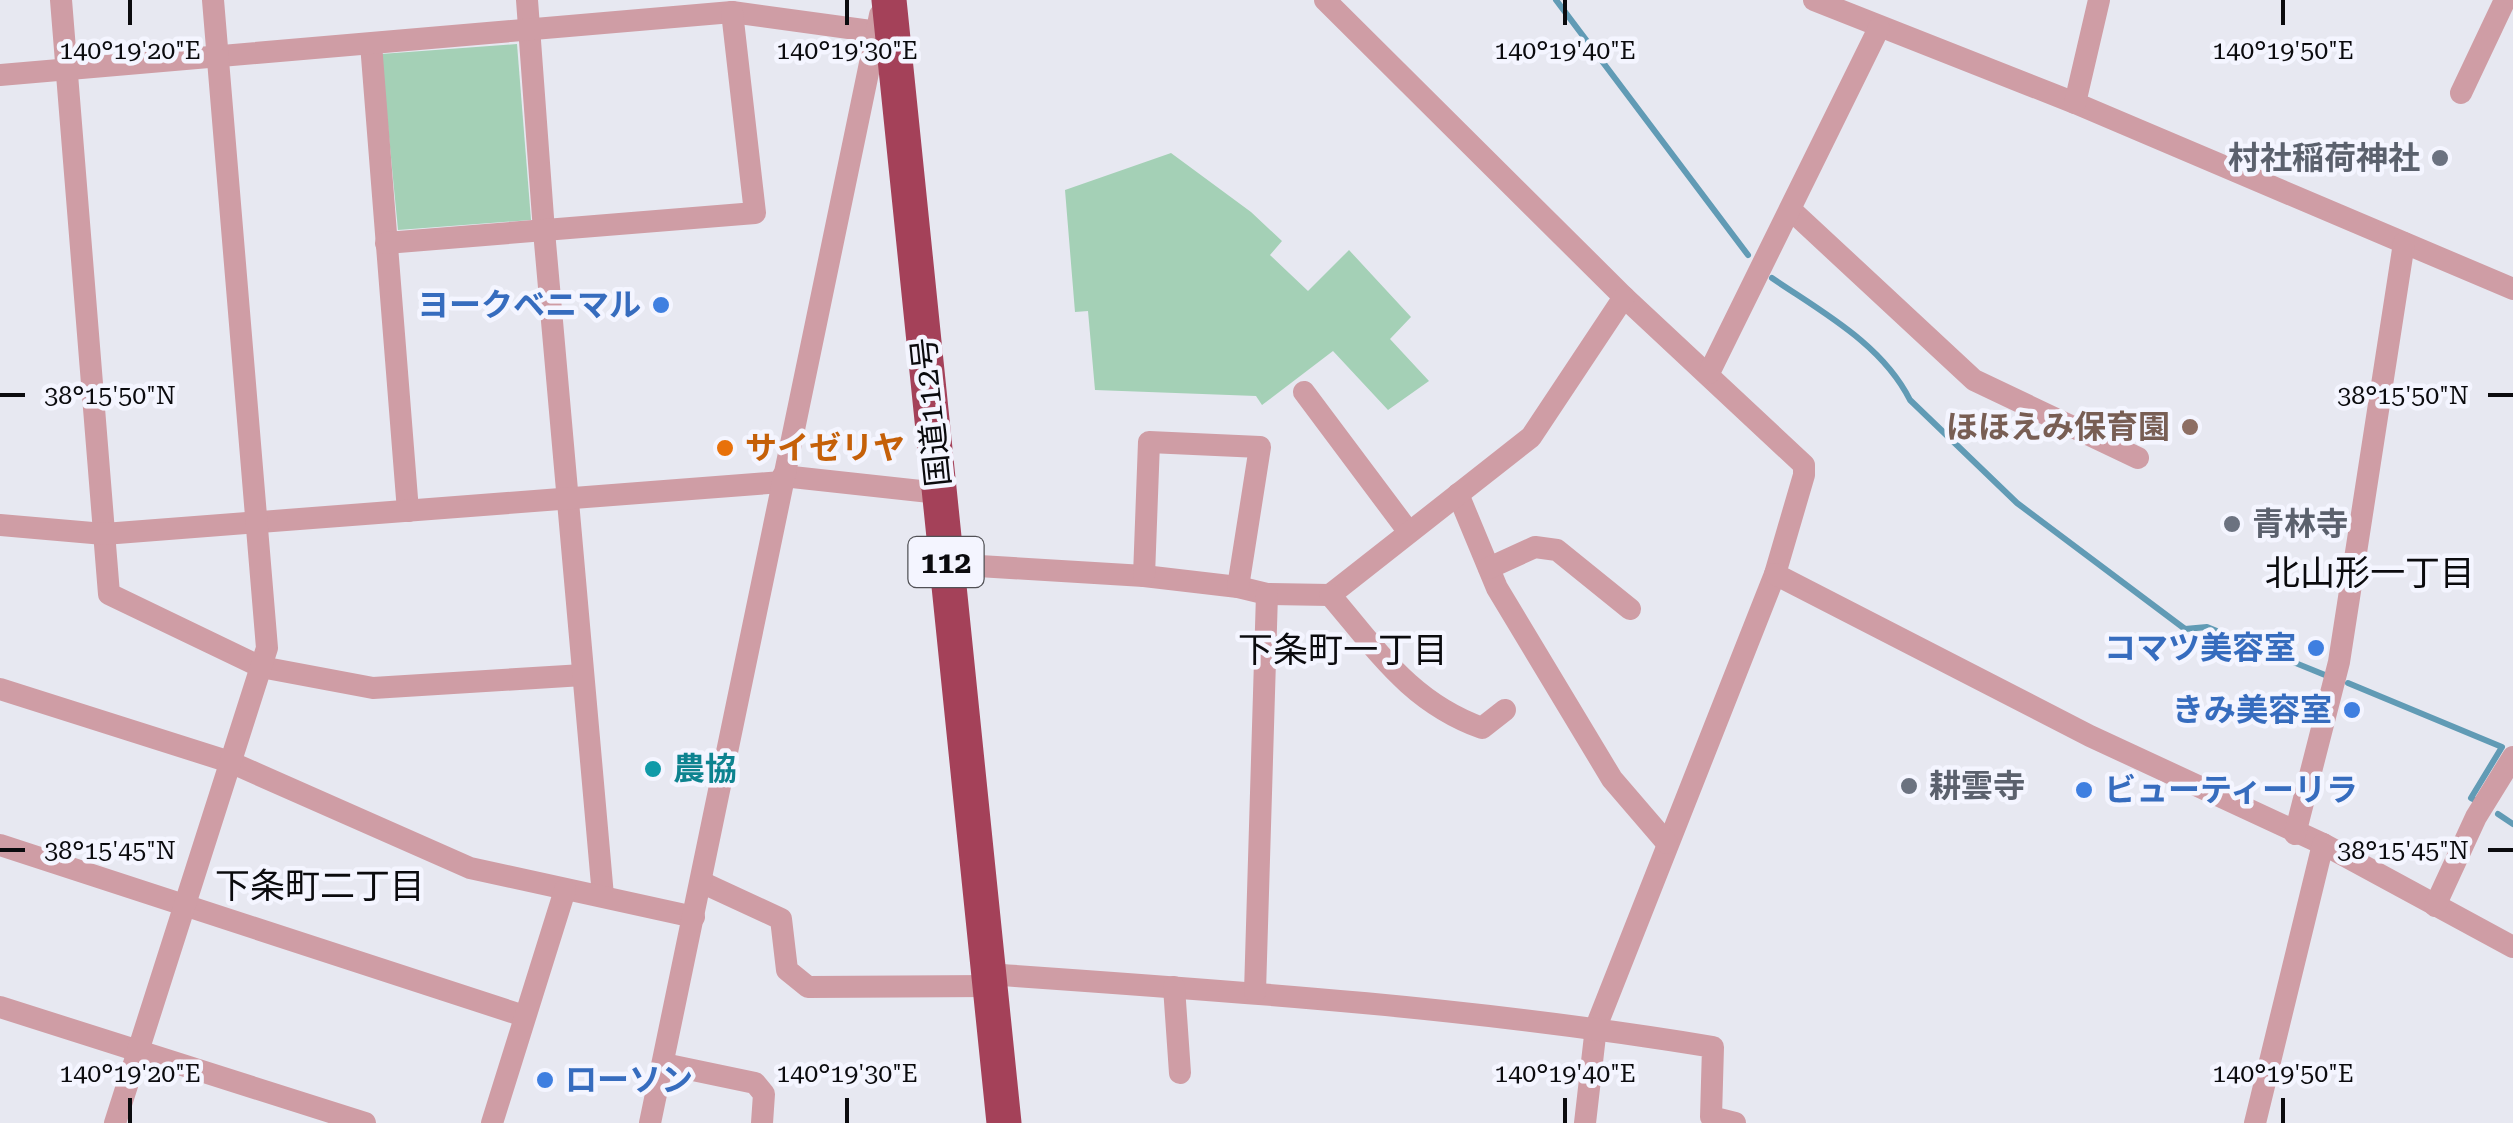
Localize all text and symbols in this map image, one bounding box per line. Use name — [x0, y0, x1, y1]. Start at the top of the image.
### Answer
text: 140°19'20"E — [59, 36, 201, 65]
text: 140°19'30"E — [776, 36, 918, 65]
text: 140°19'40"E — [1494, 36, 1636, 65]
text: 140°19'50"E — [2212, 36, 2354, 65]
place label: 村社稲荷神社 — [2228, 139, 2420, 177]
marker: 村社稲荷神社 — [2429, 147, 2451, 169]
place label: ヨークベニマル — [417, 286, 641, 324]
marker: ヨークベニマル — [650, 294, 672, 316]
street label: 国道112号 — [904, 336, 958, 488]
text: 38°15'50"N — [44, 381, 176, 410]
text: 38°15'50"N — [2337, 381, 2469, 410]
place label: ほほえみ保育園 — [1946, 408, 2170, 446]
marker: ほほえみ保育園 — [2179, 416, 2201, 438]
place label: サイゼリヤ — [745, 429, 905, 467]
marker: サイゼリヤ — [714, 437, 736, 459]
place label: 青林寺 — [2252, 505, 2348, 543]
marker: 青林寺 — [2221, 513, 2243, 535]
road number: 112 — [908, 537, 984, 587]
district label: 北山形一丁目 — [2265, 553, 2475, 594]
place label: コマツ美容室 — [2104, 629, 2296, 667]
district label: 下条町一丁目 — [1238, 630, 1448, 671]
marker: コマツ美容室 — [2305, 637, 2327, 659]
place label: きみ美容室 — [2172, 691, 2332, 729]
marker: きみ美容室 — [2341, 699, 2363, 721]
place label: 農協 — [673, 750, 737, 788]
marker: 農協 — [642, 758, 664, 780]
place label: 耕雲寺 — [1929, 767, 2025, 805]
place label: ビューティーリラ — [2104, 771, 2358, 809]
marker: 耕雲寺 — [1898, 775, 1920, 797]
marker: ビューティーリラ — [2073, 779, 2095, 801]
text: 38°15'45"N — [44, 836, 176, 865]
text: 38°15'45"N — [2337, 836, 2469, 865]
district label: 下条町二丁目 — [215, 866, 425, 907]
text: 140°19'20"E — [59, 1059, 201, 1088]
text: 140°19'30"E — [776, 1059, 918, 1088]
text: 140°19'40"E — [1494, 1059, 1636, 1088]
text: 140°19'50"E — [2212, 1059, 2354, 1088]
place label: ローソン — [565, 1061, 693, 1099]
marker: ローソン — [534, 1069, 556, 1091]

